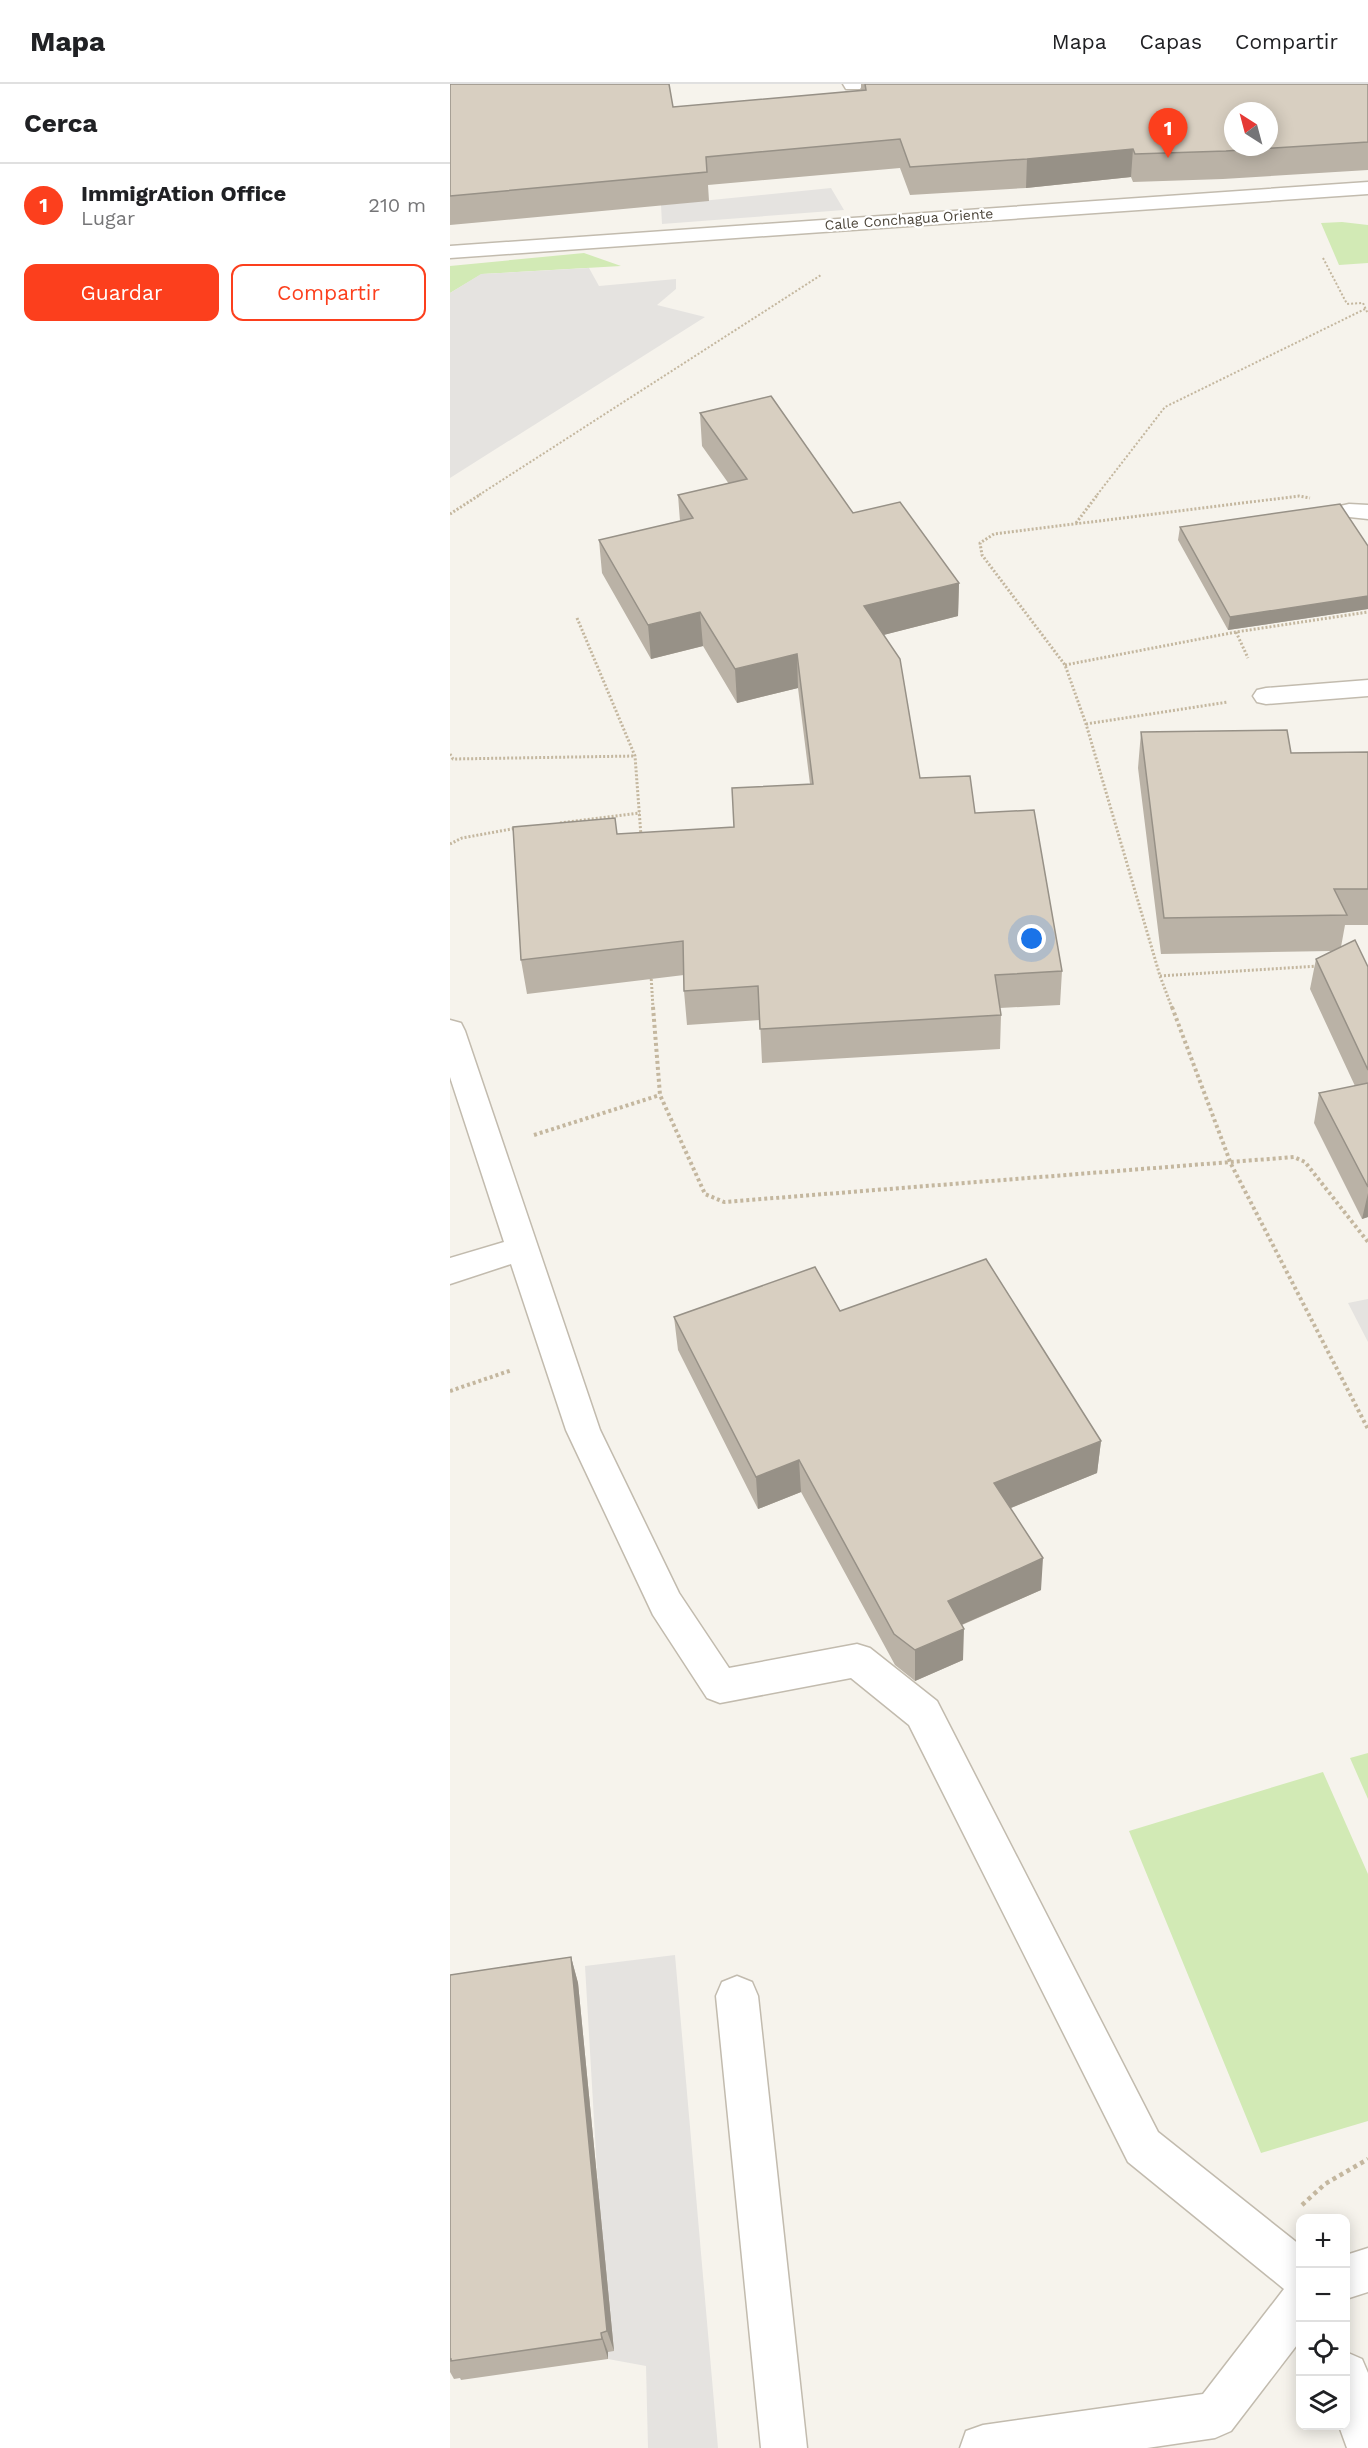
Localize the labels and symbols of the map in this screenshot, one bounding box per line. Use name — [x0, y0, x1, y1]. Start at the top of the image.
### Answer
north arrow — [1224, 102, 1278, 156]
pin: 1 — [1148, 109, 1188, 158]
street label: Calle Conchagua Oriente — [824, 205, 994, 233]
your location — [1017, 924, 1046, 953]

